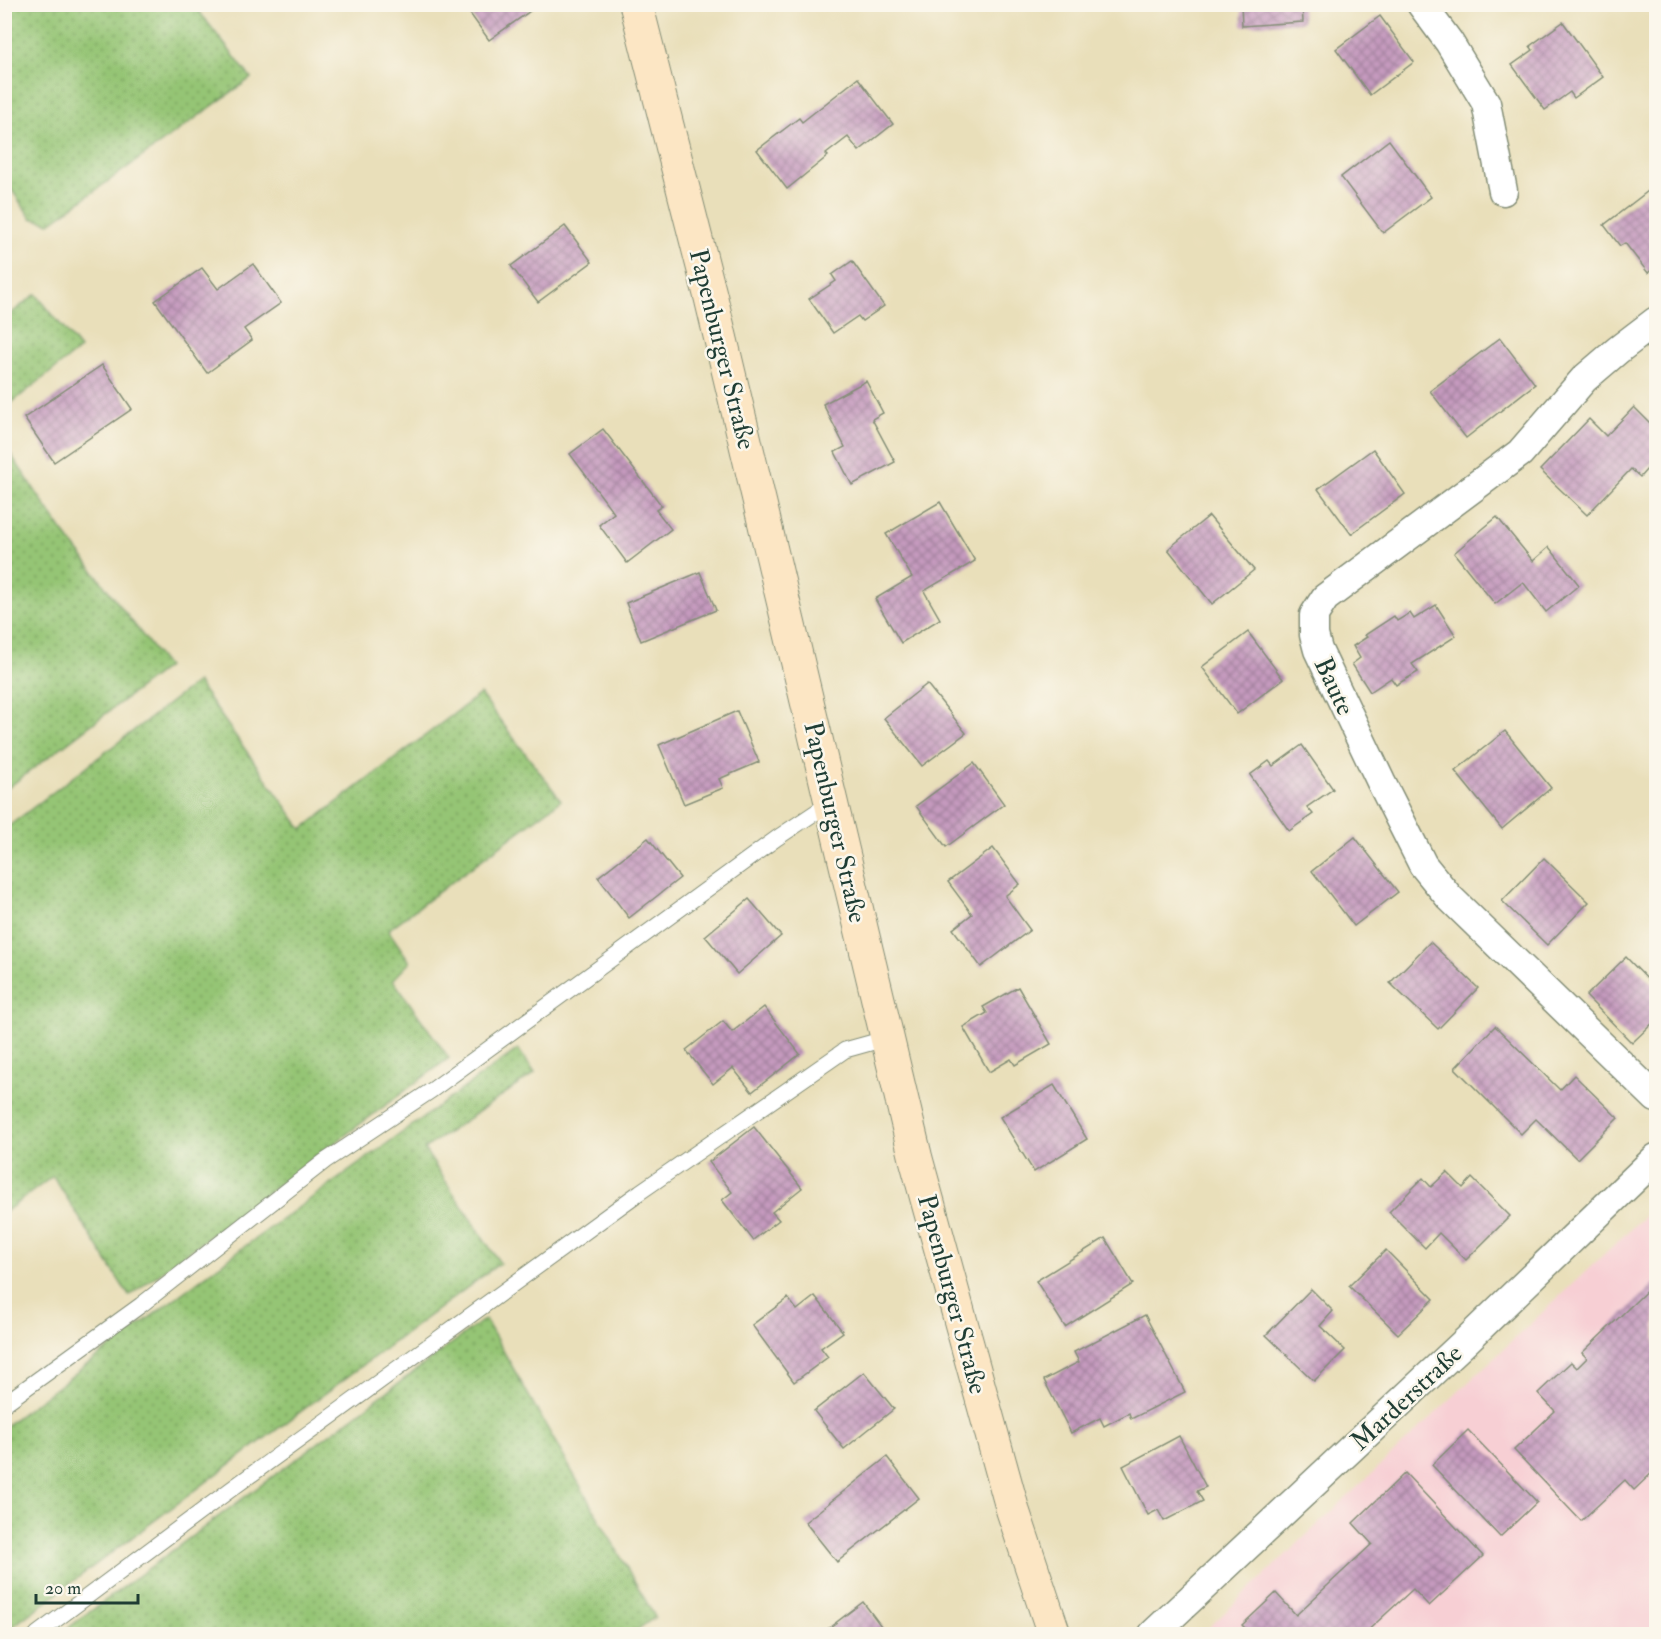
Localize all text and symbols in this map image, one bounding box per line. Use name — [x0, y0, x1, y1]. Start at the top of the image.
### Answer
street label: Papenburger Straße — [681, 246, 762, 453]
street label: Baute — [1307, 652, 1361, 721]
street label: Papenburger Straße — [795, 719, 874, 926]
street label: Papenburger Straße — [909, 1191, 994, 1398]
street label: Marderstraße — [1344, 1338, 1469, 1458]
scale bar — [36, 1567, 138, 1605]
text: 20 m — [45, 1577, 81, 1600]

